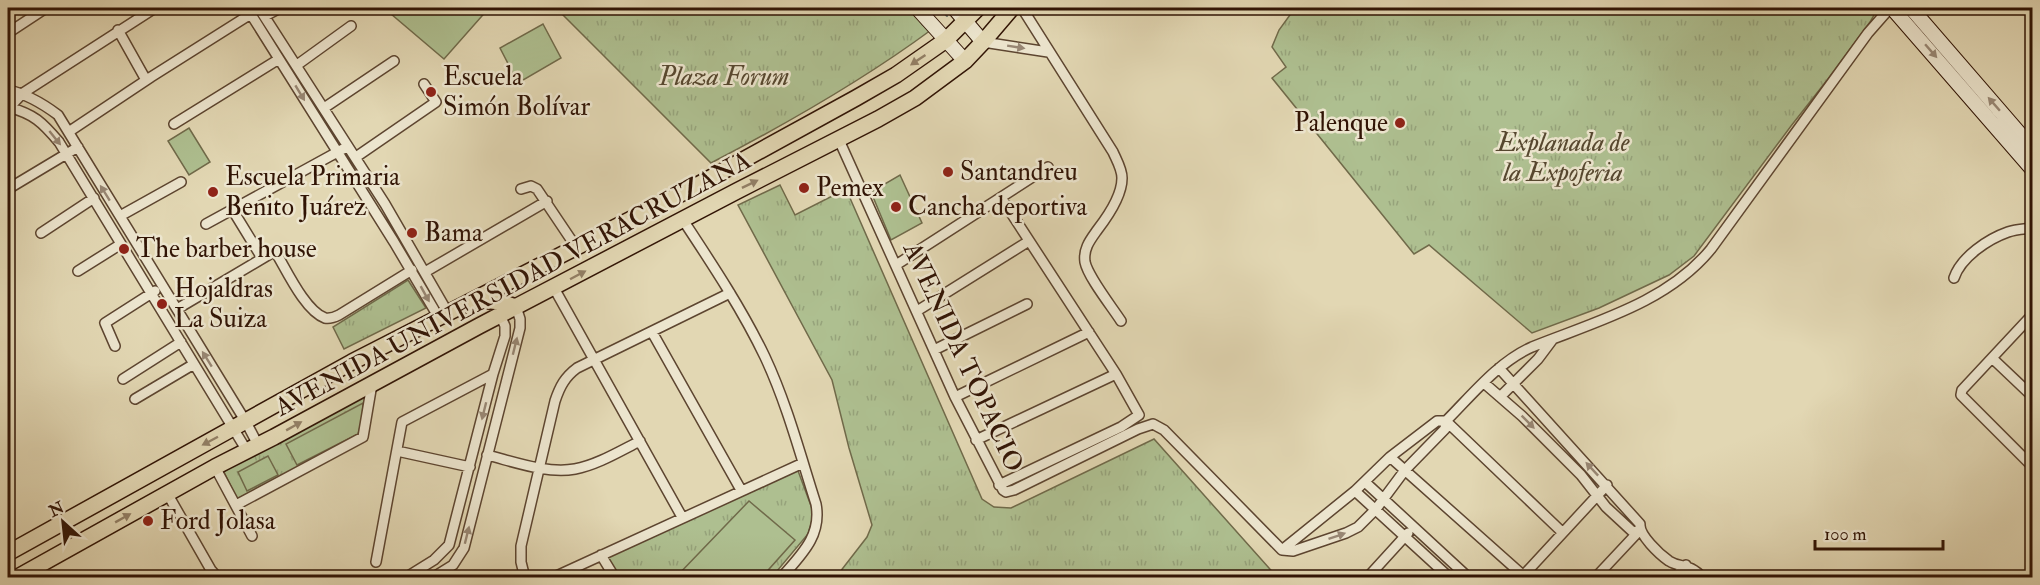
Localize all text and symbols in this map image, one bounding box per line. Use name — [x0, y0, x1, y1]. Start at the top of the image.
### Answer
one-way arrow — [1007, 43, 1026, 52]
one-way arrow — [1924, 43, 1937, 58]
one-way arrow — [910, 54, 926, 65]
place label: Escuela Simón Bolívar — [443, 61, 590, 123]
park label: Plaza Forum — [658, 61, 789, 93]
one-way arrow — [295, 85, 306, 101]
marker: Escuela Simón Bolívar — [424, 85, 438, 99]
one-way arrow — [1988, 97, 2001, 112]
place label: Palenque — [1294, 107, 1388, 139]
marker: Palenque — [1393, 116, 1407, 130]
park label: Explanada de la Expoferia — [1495, 127, 1630, 189]
one-way arrow — [48, 130, 61, 145]
street label: AVENIDA UNIVERSIDAD VERACRUZANA — [269, 144, 757, 424]
place label: Santandreu — [960, 156, 1078, 188]
place label: Escuela Primaria Benito Juárez — [225, 161, 400, 223]
marker: Santandreu — [941, 165, 955, 179]
place label: Pemex — [816, 172, 884, 204]
one-way arrow — [741, 180, 759, 190]
marker: Pemex — [797, 181, 811, 195]
one-way arrow — [100, 185, 111, 201]
marker: Escuela Primaria Benito Juárez — [206, 185, 220, 199]
place label: Cancha deportiva — [908, 191, 1088, 224]
marker: Cancha deportiva — [889, 200, 903, 214]
place label: Bama — [424, 217, 483, 249]
marker: Bama — [405, 226, 419, 240]
place label: The barber house — [136, 233, 317, 265]
street label: AVENIDA TOPACIO — [895, 236, 1030, 477]
marker: The barber house — [117, 242, 131, 256]
one-way arrow — [569, 270, 586, 280]
place label: Hojaldras La Suiza — [174, 273, 273, 335]
one-way arrow — [420, 286, 430, 303]
marker: Hojaldras La Suiza — [155, 297, 169, 311]
one-way arrow — [511, 337, 521, 355]
one-way arrow — [201, 351, 212, 367]
one-way arrow — [479, 402, 488, 420]
one-way arrow — [1520, 414, 1534, 428]
one-way arrow — [286, 421, 303, 431]
one-way arrow — [202, 436, 219, 446]
one-way arrow — [1585, 461, 1599, 476]
north arrow — [33, 492, 93, 552]
text: N — [45, 497, 68, 522]
place label: Ford Jolasa — [160, 505, 276, 537]
one-way arrow — [114, 513, 131, 523]
scale bar — [1815, 513, 1942, 551]
marker: Ford Jolasa — [141, 514, 155, 528]
text: 100 m — [1824, 523, 1867, 546]
one-way arrow — [463, 526, 473, 544]
one-way arrow — [1328, 530, 1346, 540]

